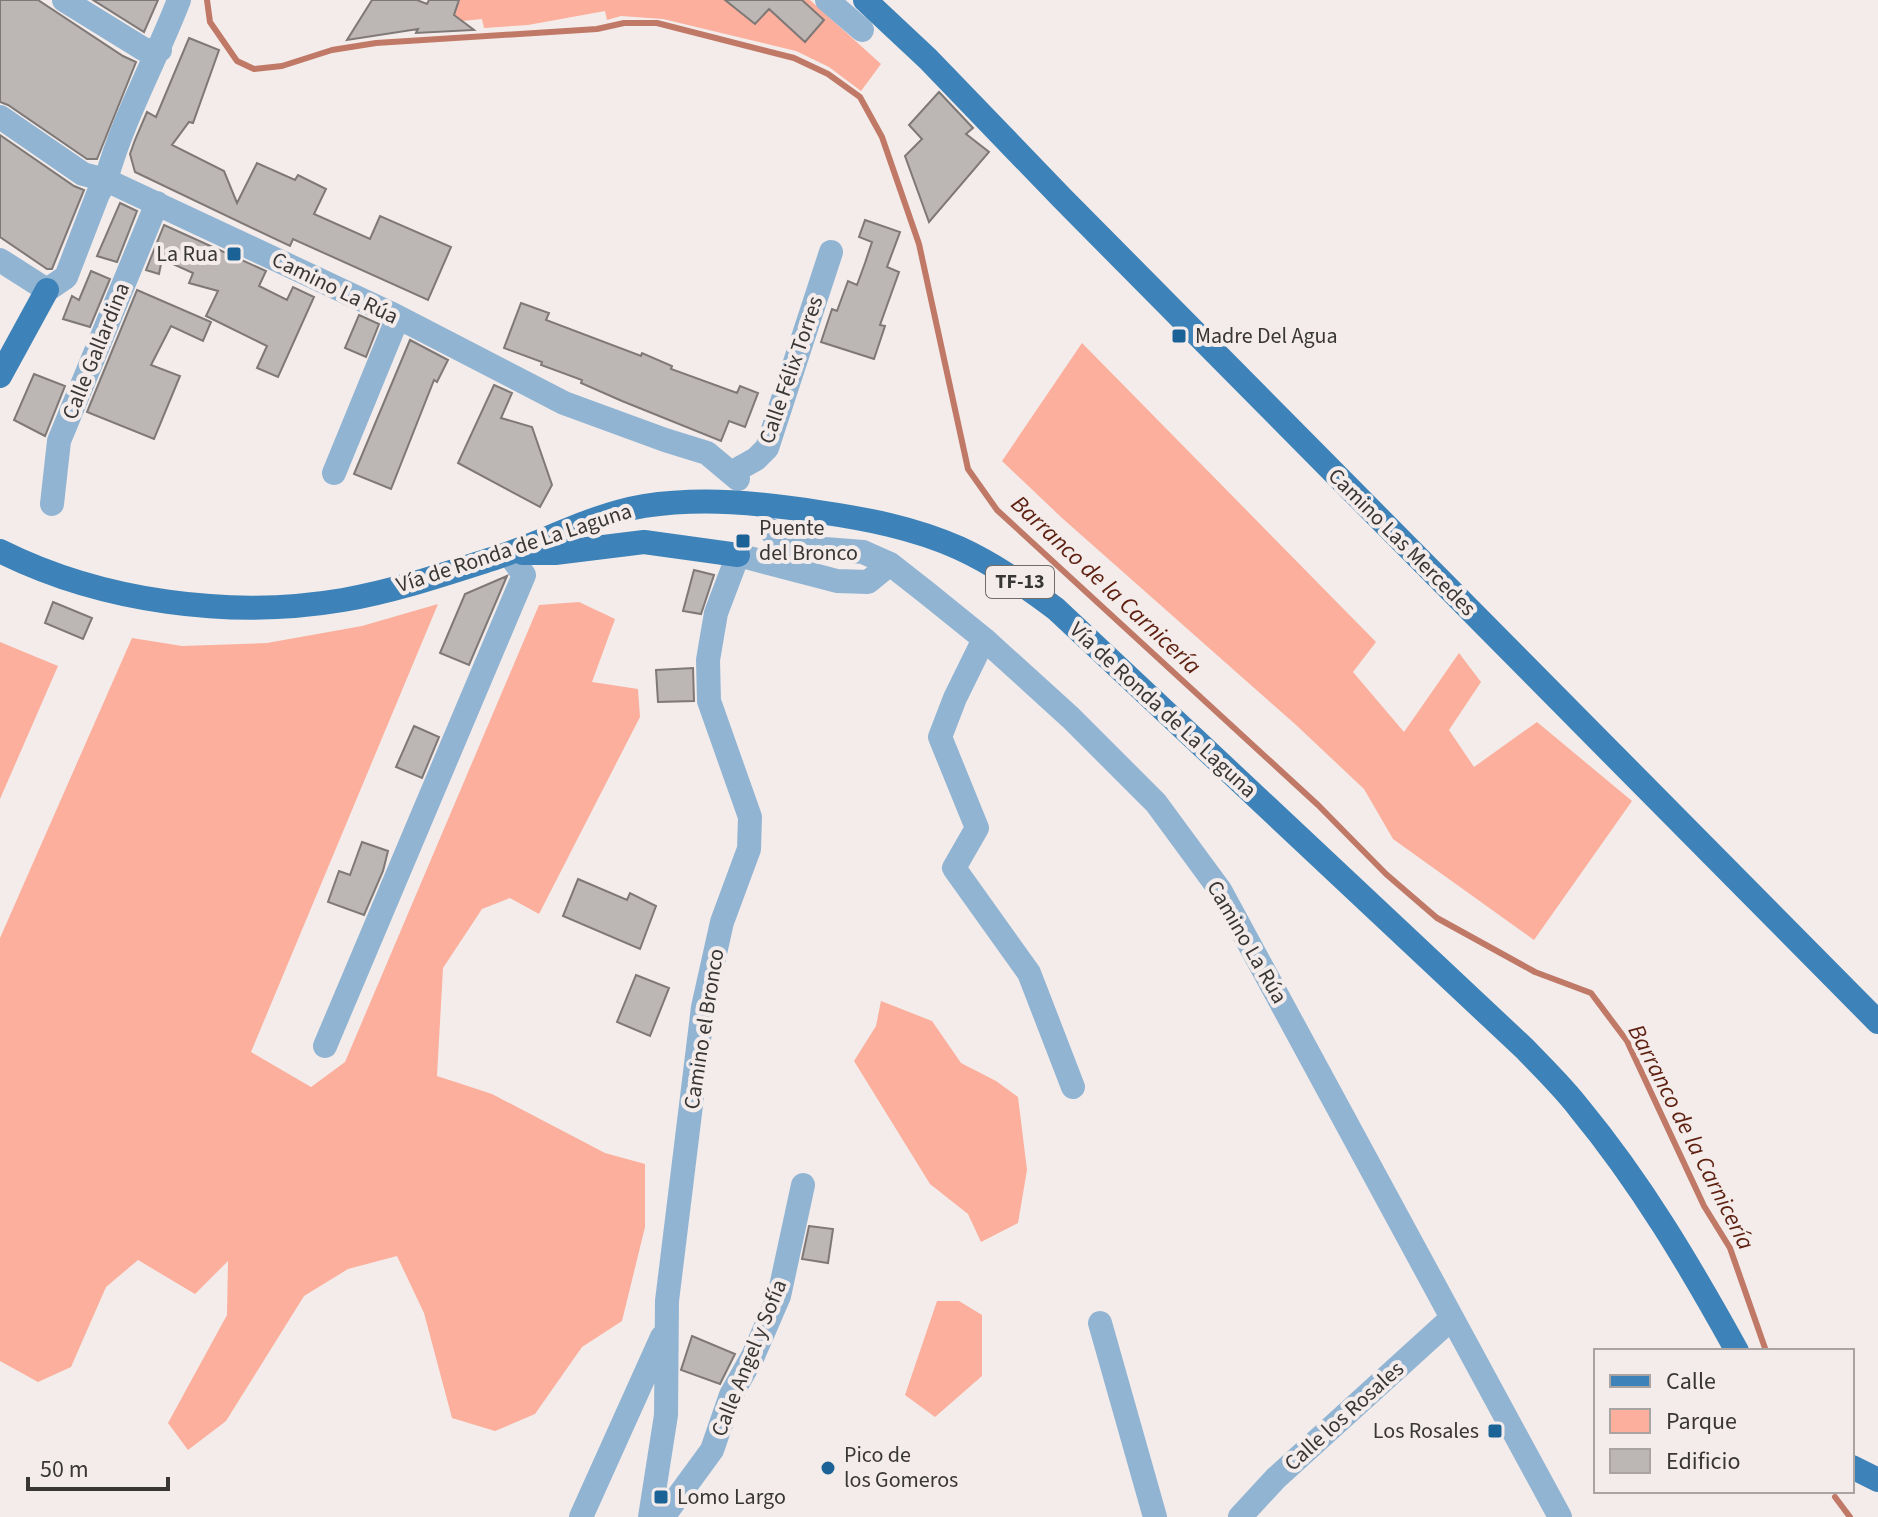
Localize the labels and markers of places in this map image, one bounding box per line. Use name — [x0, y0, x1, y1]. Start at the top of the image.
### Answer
place label: La Rua — [156, 238, 218, 270]
marker: La Rua — [225, 245, 243, 263]
place label: Madre Del Agua — [1195, 320, 1338, 352]
marker: Madre Del Agua — [1170, 327, 1188, 345]
place label: Puente del Bronco — [759, 512, 858, 569]
marker: Puente del Bronco — [734, 532, 752, 550]
place label: Los Rosales — [1373, 1415, 1479, 1447]
marker: Los Rosales — [1486, 1422, 1504, 1440]
place label: Pico de los Gomeros — [844, 1439, 958, 1496]
marker: Pico de los Gomeros — [819, 1459, 837, 1477]
place label: Lomo Largo — [677, 1481, 786, 1513]
marker: Lomo Largo — [652, 1488, 670, 1506]

